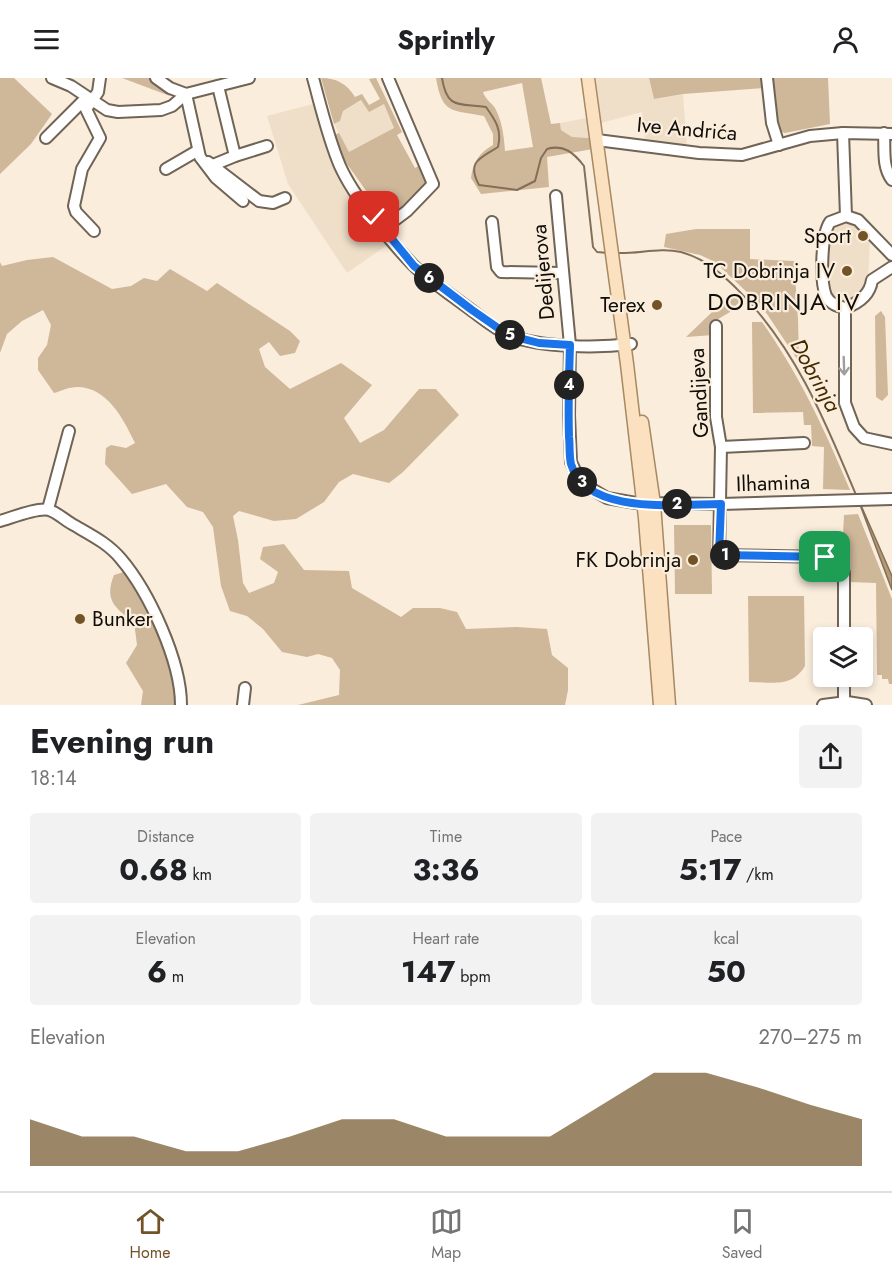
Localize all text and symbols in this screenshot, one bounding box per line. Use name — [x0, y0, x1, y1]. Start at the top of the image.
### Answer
text: Sprintly — [397, 20, 495, 59]
icon: menu — [30, 23, 63, 56]
icon: person — [829, 23, 862, 56]
street label: Ive Andrića — [635, 110, 739, 148]
pin — [348, 191, 399, 242]
icon: check — [357, 200, 390, 233]
place label: Sport — [804, 221, 851, 251]
street label: Dedijerova — [524, 223, 562, 321]
marker: Sport — [856, 229, 870, 243]
place label: TC Dobrinja IV — [704, 256, 835, 286]
pin: 6 — [414, 263, 444, 293]
marker: TC Dobrinja IV — [840, 264, 854, 278]
text: 6 — [424, 266, 434, 289]
district label: DOBRINJA IV — [707, 284, 861, 319]
place label: Terex — [600, 290, 645, 320]
marker: Terex — [650, 298, 664, 312]
pin: 5 — [495, 320, 525, 350]
text: 5 — [505, 323, 515, 346]
water label: Dobrinja — [783, 332, 849, 418]
street label: Gandijeva — [682, 347, 716, 439]
one-way arrow — [838, 356, 850, 376]
pin: 4 — [554, 370, 584, 400]
text: 4 — [563, 373, 575, 396]
pin: 3 — [567, 467, 597, 497]
street label: Ilhamina — [735, 467, 811, 499]
text: 3 — [577, 470, 587, 493]
pin: 2 — [662, 489, 692, 519]
text: 2 — [672, 492, 682, 515]
pin — [799, 531, 850, 582]
pin: 1 — [710, 540, 740, 570]
icon: arrive — [808, 540, 841, 573]
text: 1 — [721, 543, 729, 566]
place label: FK Dobrinja — [576, 545, 681, 575]
marker: FK Dobrinja — [686, 553, 700, 567]
place label: Bunker — [92, 604, 154, 634]
marker: Bunker — [73, 612, 87, 626]
map controls — [813, 627, 873, 687]
button: layers — [813, 627, 873, 687]
text: Evening run — [30, 718, 214, 765]
button: share — [799, 725, 862, 788]
text: 18:14 — [30, 764, 77, 793]
text: Distance — [137, 825, 194, 848]
text: Time — [430, 825, 462, 848]
text: Pace — [710, 825, 742, 848]
text: 0.68 — [119, 848, 188, 891]
text: 3:36 — [412, 848, 479, 891]
text: 5:17 — [679, 848, 741, 891]
text: km — [188, 863, 212, 886]
text: /km — [741, 863, 774, 886]
text: Elevation — [135, 927, 196, 950]
text: Heart rate — [413, 927, 479, 950]
text: kcal — [713, 927, 739, 950]
text: 6 — [147, 950, 167, 993]
text: 147 — [401, 950, 455, 993]
text: 50 — [707, 950, 746, 993]
text: m — [167, 965, 184, 988]
text: bpm — [455, 965, 491, 988]
text: Elevation — [30, 1023, 105, 1052]
text: 270–275 m — [759, 1023, 862, 1052]
tab: Home — [130, 1205, 170, 1264]
tab: Map — [430, 1205, 463, 1264]
tab: Saved — [722, 1205, 762, 1264]

